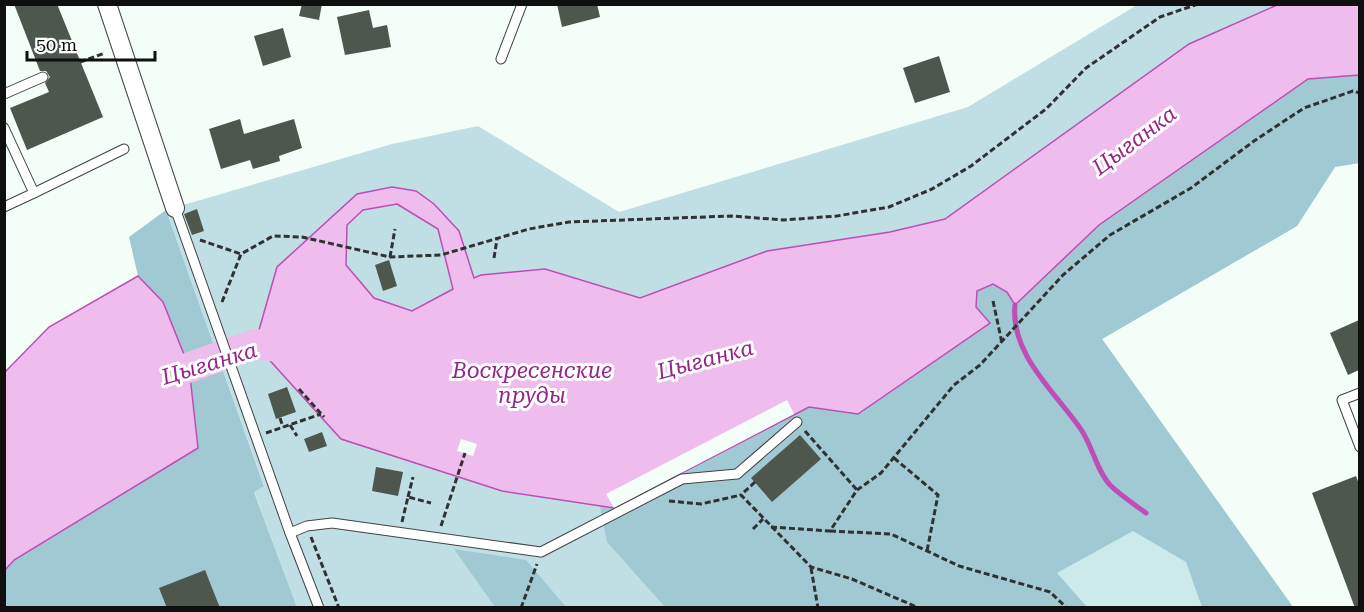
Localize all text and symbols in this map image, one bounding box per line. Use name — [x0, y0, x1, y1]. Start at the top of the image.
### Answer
scale bar — [27, 24, 154, 62]
text: 50 m — [36, 34, 77, 55]
water label: Цыганка — [1087, 101, 1181, 181]
water label: Цыганка — [653, 335, 756, 385]
water label: Цыганка — [157, 337, 260, 390]
water label: Воскресенские пруды — [451, 358, 612, 408]

